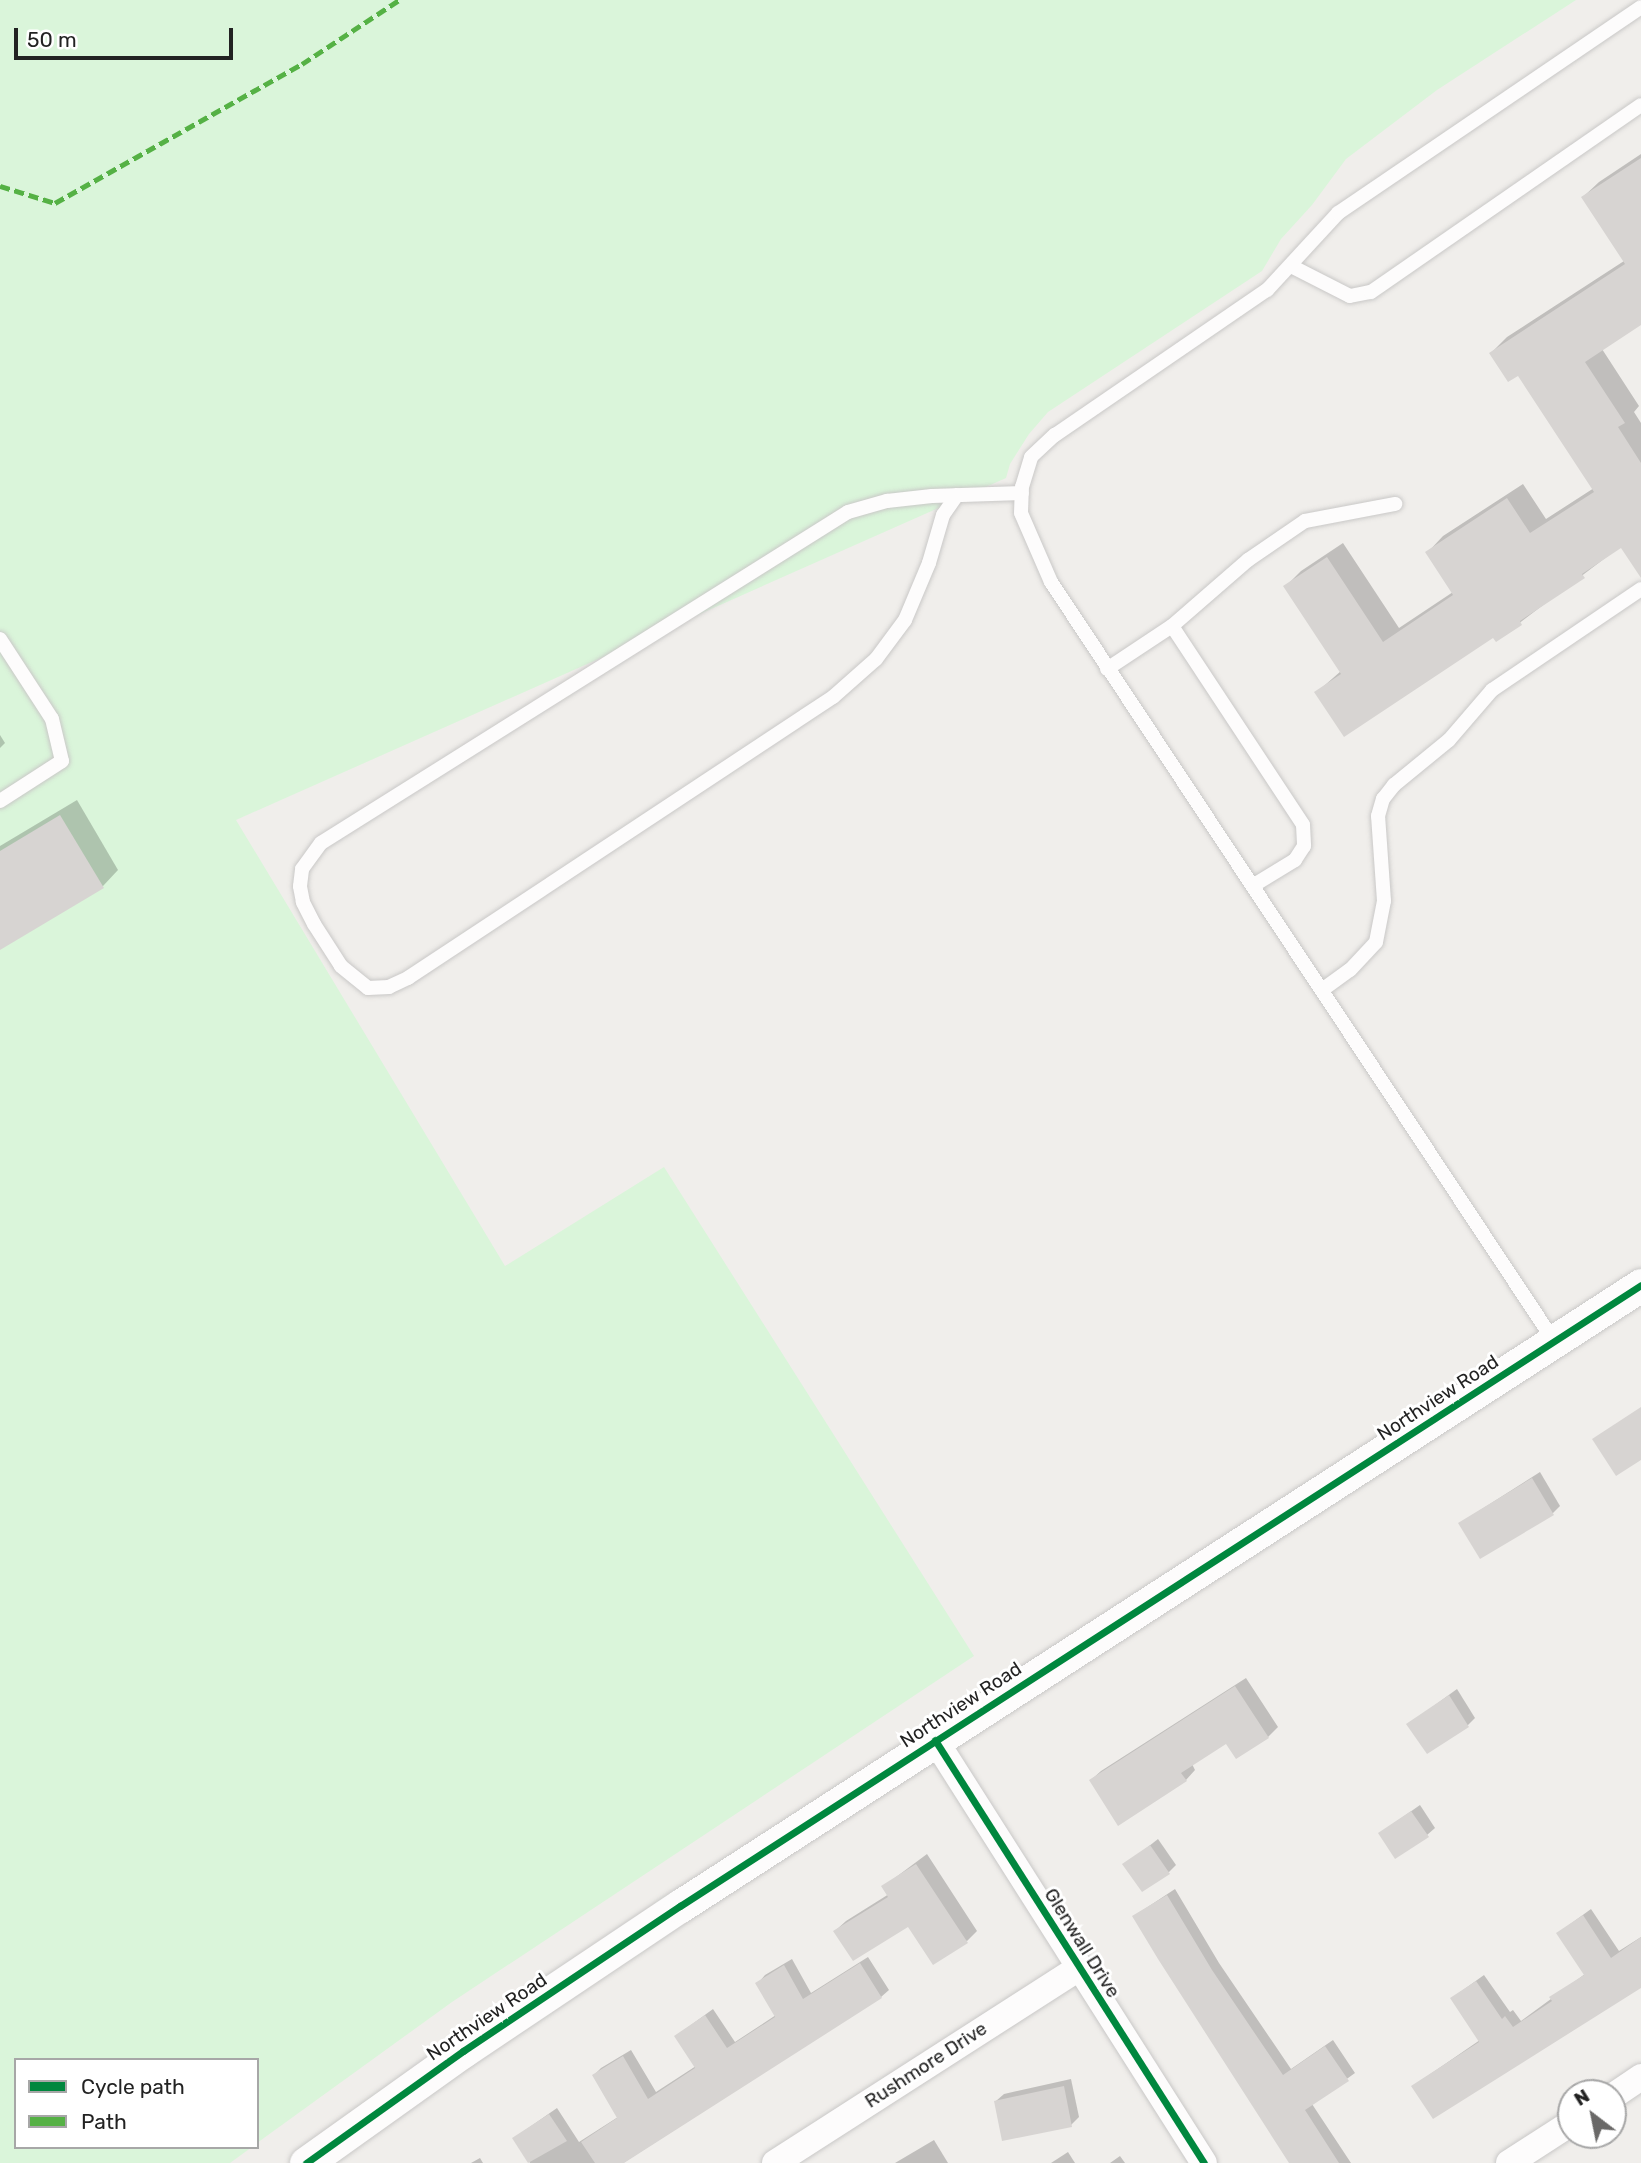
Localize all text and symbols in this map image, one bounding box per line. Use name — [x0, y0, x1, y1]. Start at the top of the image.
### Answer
scale bar — [18, 14, 236, 58]
text: 50 m — [27, 27, 77, 52]
street label: Northview Road — [1373, 1350, 1503, 1446]
street label: Northview Road — [896, 1657, 1026, 1753]
street label: Glenwall Drive — [1039, 1884, 1125, 2002]
street label: Northview Road — [422, 1968, 552, 2066]
street label: Rushmore Drive — [861, 2017, 991, 2113]
legend — [14, 2058, 259, 2149]
text: Cycle path — [81, 2074, 185, 2099]
north arrow — [1557, 2079, 1627, 2149]
text: N — [1570, 2084, 1594, 2111]
text: Path — [81, 2109, 127, 2134]

